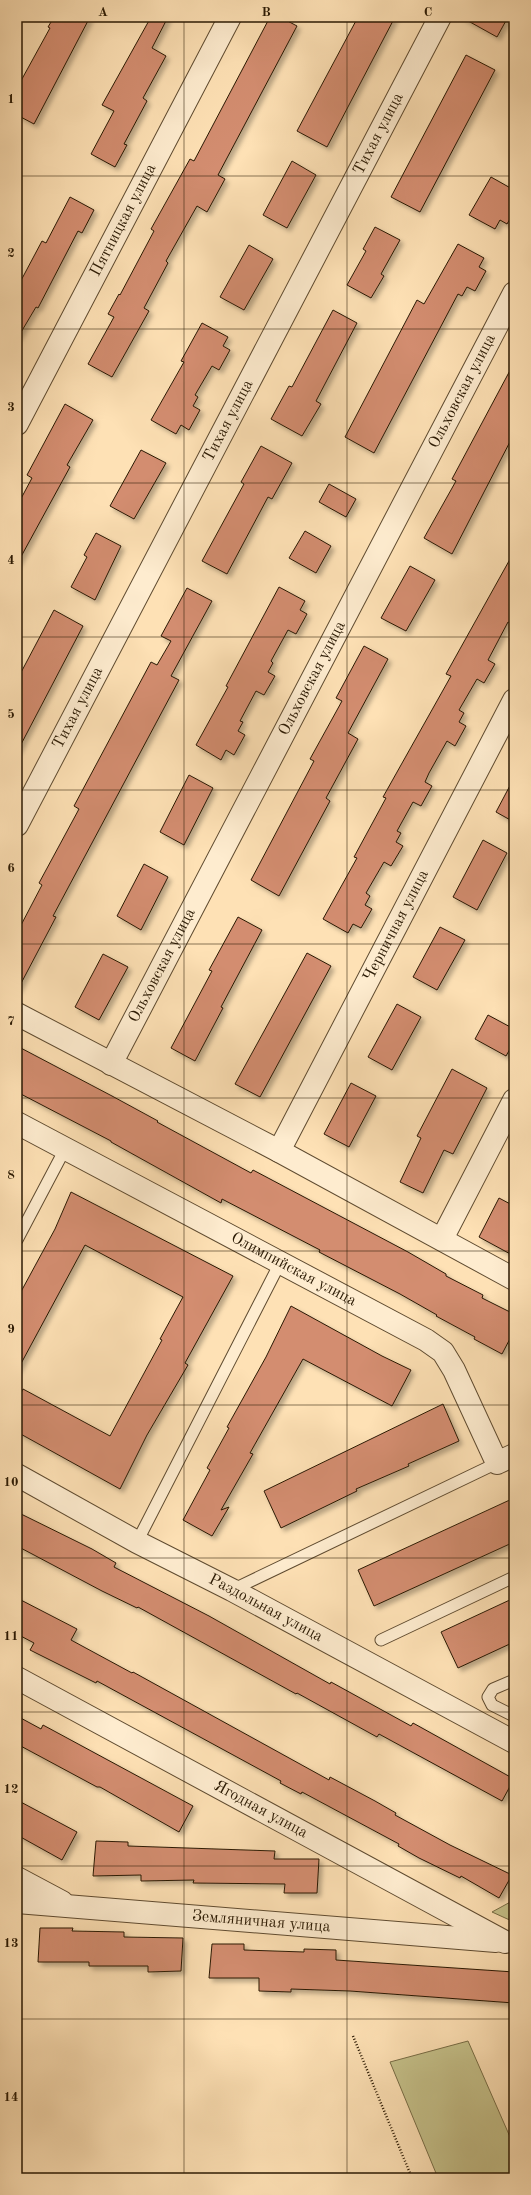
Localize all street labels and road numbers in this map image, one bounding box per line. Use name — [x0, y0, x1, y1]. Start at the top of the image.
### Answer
street label: Тихая улица — [351, 90, 407, 178]
street label: Пятницкая улица — [88, 161, 160, 279]
street label: Ольховская улица — [426, 332, 499, 451]
street label: Тихая улица — [201, 377, 257, 465]
street label: Ольховская улица — [276, 619, 349, 738]
street label: Тихая улица — [50, 664, 106, 752]
street label: Черничная улица — [361, 867, 432, 984]
street label: Ольховская улица — [126, 906, 199, 1025]
street label: Олимпийская улица — [228, 1230, 359, 1309]
street label: Раздольная улица — [206, 1571, 325, 1645]
street label: Ягодная улица — [211, 1778, 310, 1842]
street label: Земляничная улица — [191, 1908, 331, 1935]

